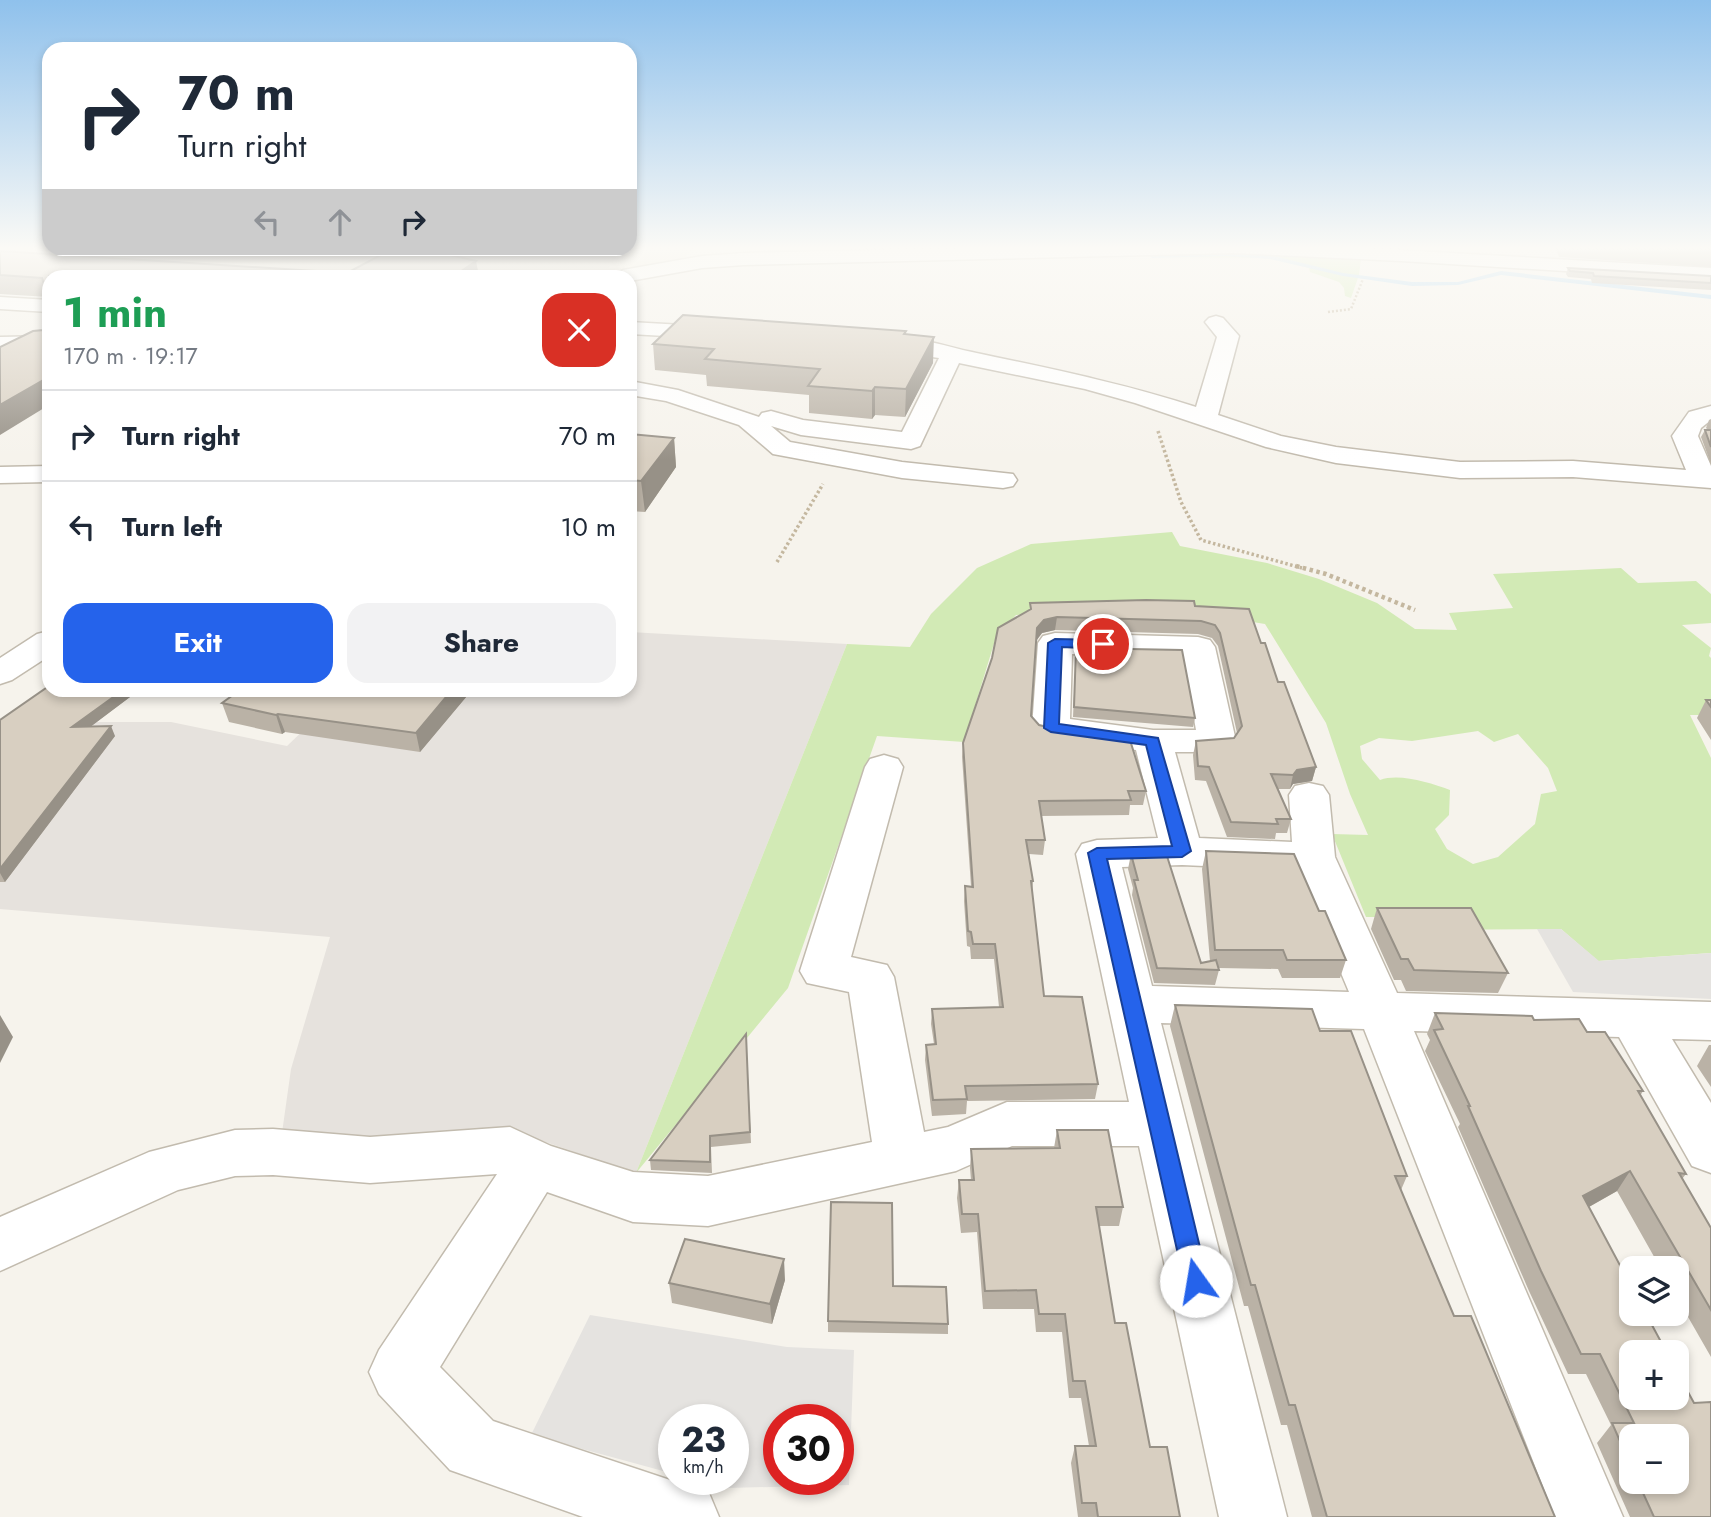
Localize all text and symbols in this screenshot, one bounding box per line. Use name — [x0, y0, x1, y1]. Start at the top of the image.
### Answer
text: 70 m — [178, 58, 295, 128]
icon: right — [63, 70, 154, 161]
text: Turn right — [178, 123, 307, 169]
icon: left — [248, 203, 286, 241]
icon: ahead — [321, 203, 359, 241]
icon: right — [394, 203, 432, 241]
text: 1 min — [63, 282, 167, 343]
button: close — [542, 293, 616, 367]
text: 170 m · 19:17 — [63, 339, 198, 373]
icon: right — [63, 417, 101, 455]
text: Turn right — [122, 417, 240, 455]
text: 70 m — [559, 417, 616, 455]
icon: left — [63, 508, 101, 546]
text: Turn left — [122, 508, 222, 546]
text: 10 m — [561, 508, 616, 546]
button: Exit — [63, 603, 333, 683]
button: Share — [347, 603, 616, 683]
pin — [1073, 614, 1133, 674]
icon: arrive — [1084, 625, 1122, 663]
position arrow — [1159, 1244, 1233, 1318]
map controls — [1619, 1256, 1689, 1494]
button: layers — [1619, 1256, 1689, 1326]
button: + — [1619, 1340, 1689, 1410]
speed limit sign: 30 — [763, 1404, 854, 1495]
text: 23 — [681, 1415, 726, 1465]
button: − — [1619, 1424, 1689, 1494]
text: km/h — [683, 1454, 724, 1480]

